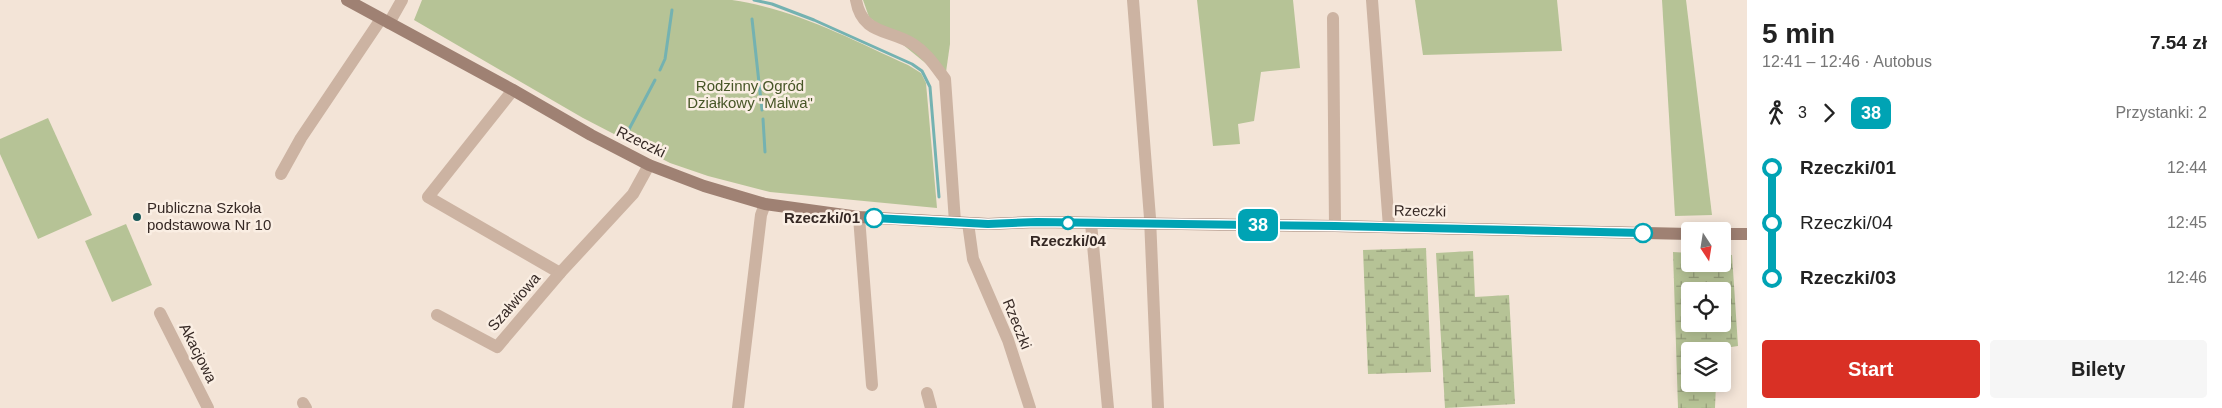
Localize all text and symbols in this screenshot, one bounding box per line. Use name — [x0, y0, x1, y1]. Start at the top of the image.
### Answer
text: 5 min — [1762, 18, 1835, 49]
text: 7.54 zł — [2150, 32, 2207, 53]
text: 12:41 – 12:46 · Autobus — [1762, 53, 1932, 70]
park label: Rodzinny Ogród Działkowy "Malwa" — [687, 77, 813, 111]
icon: walk — [1762, 99, 1790, 127]
icon: forward — [1815, 99, 1843, 127]
text: 38 — [1861, 103, 1881, 123]
text: 3 — [1798, 104, 1807, 121]
text: Przystanki: 2 — [2115, 104, 2207, 121]
street label: Rzeczki — [614, 122, 669, 161]
text: Rzeczki/01 — [1800, 157, 1896, 178]
text: 12:44 — [2167, 159, 2207, 176]
place label: Publiczna Szkoła podstawowa Nr 10 — [147, 199, 271, 233]
street label: Rzeczki — [1394, 202, 1446, 219]
marker: Rzeczki/01 — [864, 208, 884, 228]
place label: Rzeczki/01 — [784, 209, 860, 226]
line badge: 38 — [1236, 209, 1280, 241]
marker: Publiczna Szkoła podstawowa Nr 10 — [131, 211, 143, 223]
text: Rzeczki/04 — [1800, 212, 1893, 233]
text: 12:45 — [2167, 214, 2207, 231]
text: 38 — [1248, 215, 1268, 235]
marker: Rzeczki/04 — [1061, 216, 1075, 230]
north arrow — [1681, 222, 1731, 272]
map controls — [1681, 222, 1731, 392]
unlabelled marker — [1633, 223, 1653, 243]
place label: Rzeczki/04 — [1030, 232, 1107, 249]
text: Rzeczki/03 — [1800, 267, 1896, 288]
street label: Szałwiowa — [484, 269, 544, 334]
text: 12:46 — [2167, 269, 2207, 286]
button: locate — [1681, 282, 1731, 332]
street label: Rzeczki — [1000, 296, 1035, 351]
street label: Akacjowa — [176, 320, 221, 386]
button: Start — [1762, 340, 1980, 398]
button: Bilety — [1990, 340, 2207, 398]
button: layers — [1681, 342, 1731, 392]

